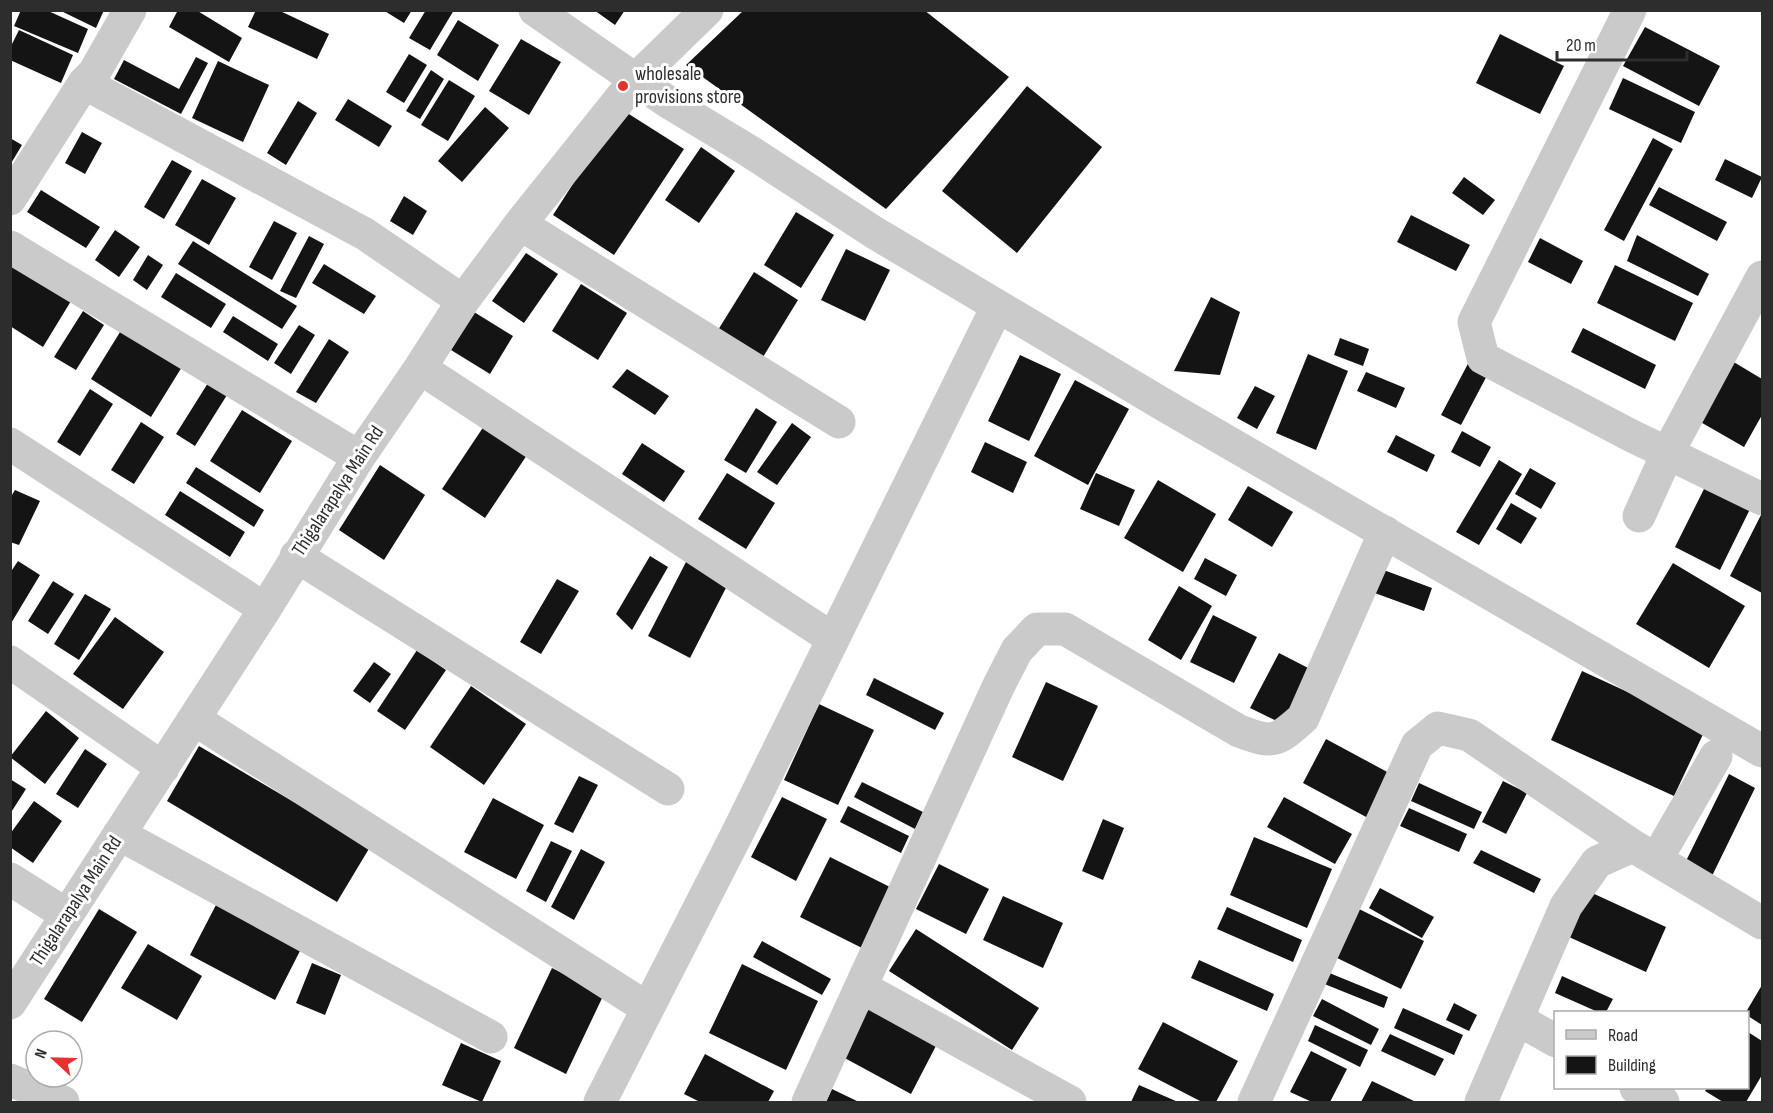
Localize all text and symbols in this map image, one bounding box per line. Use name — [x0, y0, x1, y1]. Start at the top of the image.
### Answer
scale bar — [1557, 24, 1688, 62]
text: 20 m — [1566, 35, 1596, 56]
place label: wholesale provisions store — [635, 62, 741, 109]
marker: wholesale provisions store — [616, 79, 630, 93]
street label: Thigalarapalya Main Rd — [287, 421, 389, 561]
street label: Thigalarapalya Main Rd — [25, 831, 127, 971]
legend — [1554, 1011, 1749, 1089]
text: Road — [1608, 1025, 1638, 1046]
north arrow — [24, 1029, 84, 1089]
text: N — [31, 1046, 52, 1061]
text: Building — [1608, 1055, 1656, 1076]

